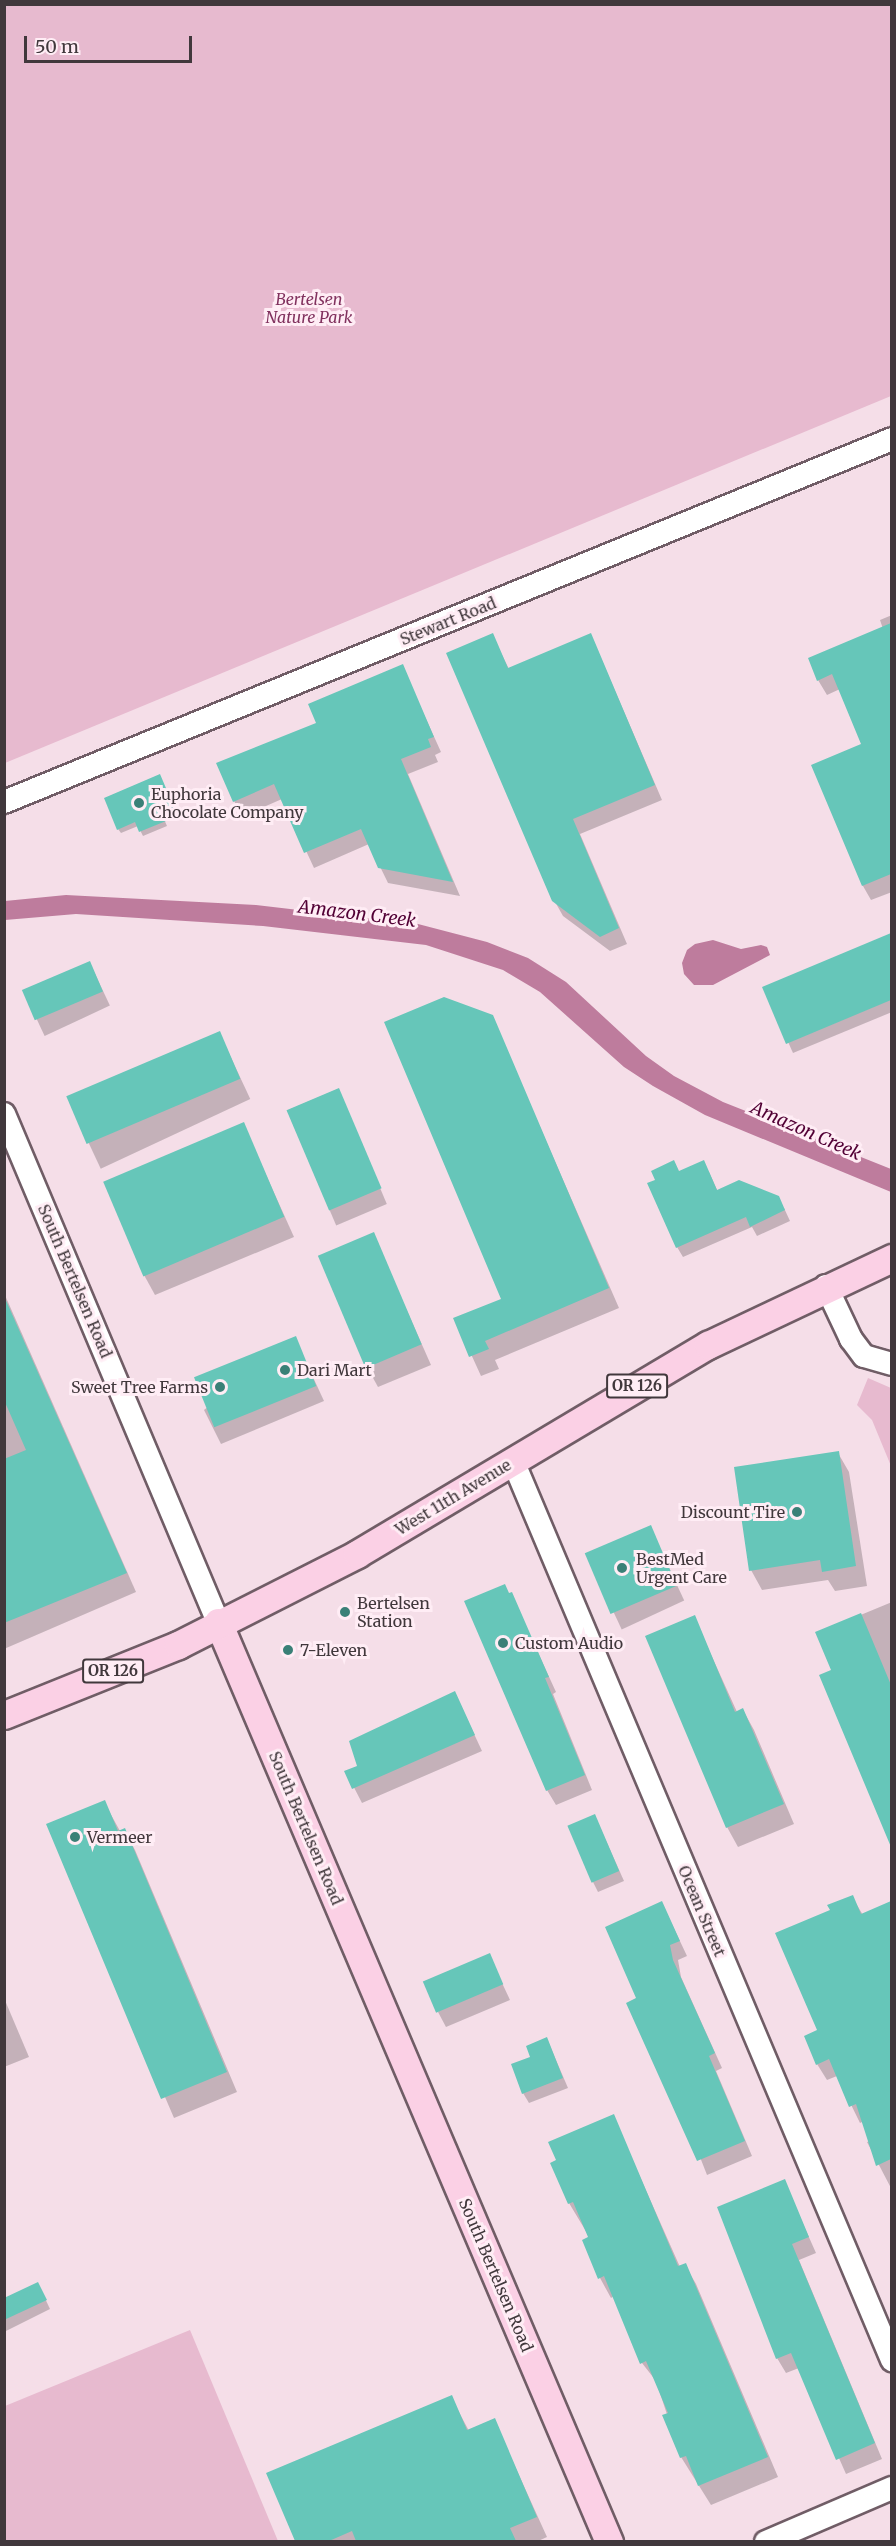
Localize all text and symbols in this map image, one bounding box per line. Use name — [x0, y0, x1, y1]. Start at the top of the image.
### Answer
scale bar — [27, 24, 195, 62]
text: 50 m — [35, 35, 79, 58]
park label: Bertelsen Nature Park — [266, 289, 352, 327]
street label: Stewart Road — [397, 593, 499, 649]
place label: Euphoria Chocolate Company — [151, 784, 304, 822]
marker: Euphoria Chocolate Company — [132, 796, 146, 810]
water label: Amazon Creek — [297, 896, 417, 932]
water label: Amazon Creek — [748, 1097, 864, 1165]
street label: South Bertelsen Road — [34, 1201, 116, 1361]
place label: Dari Mart — [297, 1360, 372, 1380]
marker: Dari Mart — [278, 1363, 292, 1377]
road number: OR 126 — [606, 1374, 668, 1398]
place label: Sweet Tree Farms — [71, 1377, 208, 1397]
marker: Sweet Tree Farms — [213, 1380, 227, 1394]
street label: West 11th Avenue — [392, 1455, 514, 1539]
place label: Discount Tire — [681, 1502, 785, 1522]
marker: Discount Tire — [790, 1505, 804, 1519]
place label: BestMed Urgent Care — [636, 1549, 727, 1587]
marker: BestMed Urgent Care — [613, 1559, 631, 1577]
place label: Bertelsen Station — [357, 1593, 430, 1631]
marker: Bertelsen Station — [338, 1605, 352, 1619]
place label: Custom Audio — [515, 1633, 623, 1653]
marker: Custom Audio — [496, 1636, 510, 1650]
place label: 7-Eleven — [300, 1640, 367, 1660]
marker: 7-Eleven — [281, 1643, 295, 1657]
road number: OR 126 — [82, 1659, 144, 1683]
street label: South Bertelsen Road — [265, 1748, 347, 1908]
place label: Vermeer — [87, 1827, 152, 1847]
marker: Vermeer — [68, 1830, 82, 1844]
street label: Ocean Street — [674, 1863, 730, 1959]
street label: South Bertelsen Road — [455, 2195, 537, 2355]

